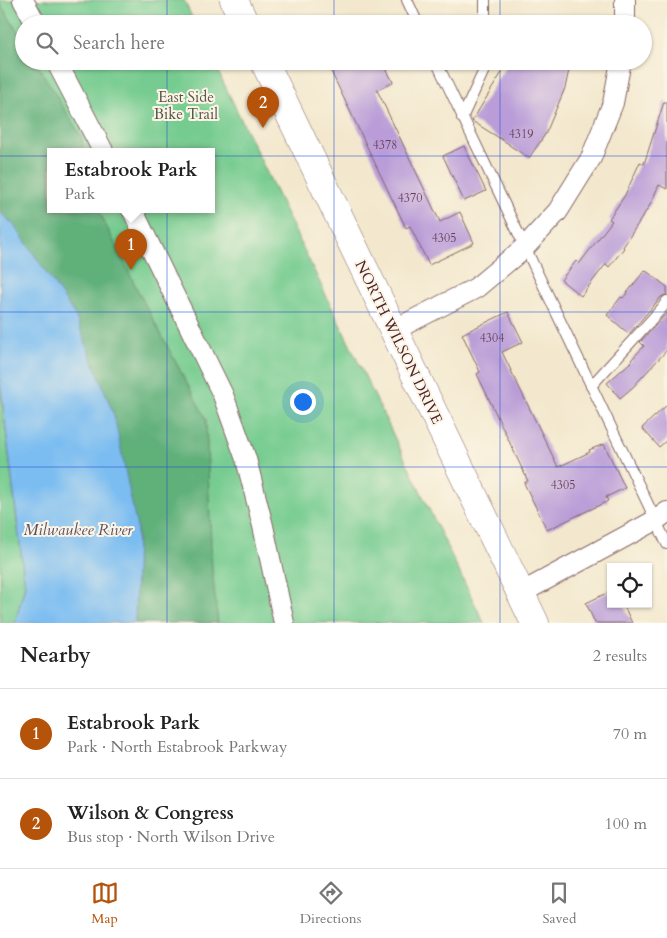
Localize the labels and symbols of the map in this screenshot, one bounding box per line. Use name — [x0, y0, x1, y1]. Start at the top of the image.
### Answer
park label: East Side Bike Trail — [154, 87, 218, 124]
pin: 2 — [247, 87, 279, 128]
house number: 4319 — [509, 126, 533, 142]
house number: 4378 — [373, 137, 397, 153]
house number: 4370 — [398, 190, 422, 206]
pin: 1 — [115, 229, 147, 270]
house number: 4305 — [432, 230, 456, 246]
street label: NORTH WILSON DRIVE — [351, 257, 447, 427]
house number: 4304 — [480, 330, 504, 346]
your location — [290, 389, 316, 415]
house number: 4305 — [551, 477, 575, 493]
water label: Milwaukee River — [23, 519, 133, 541]

